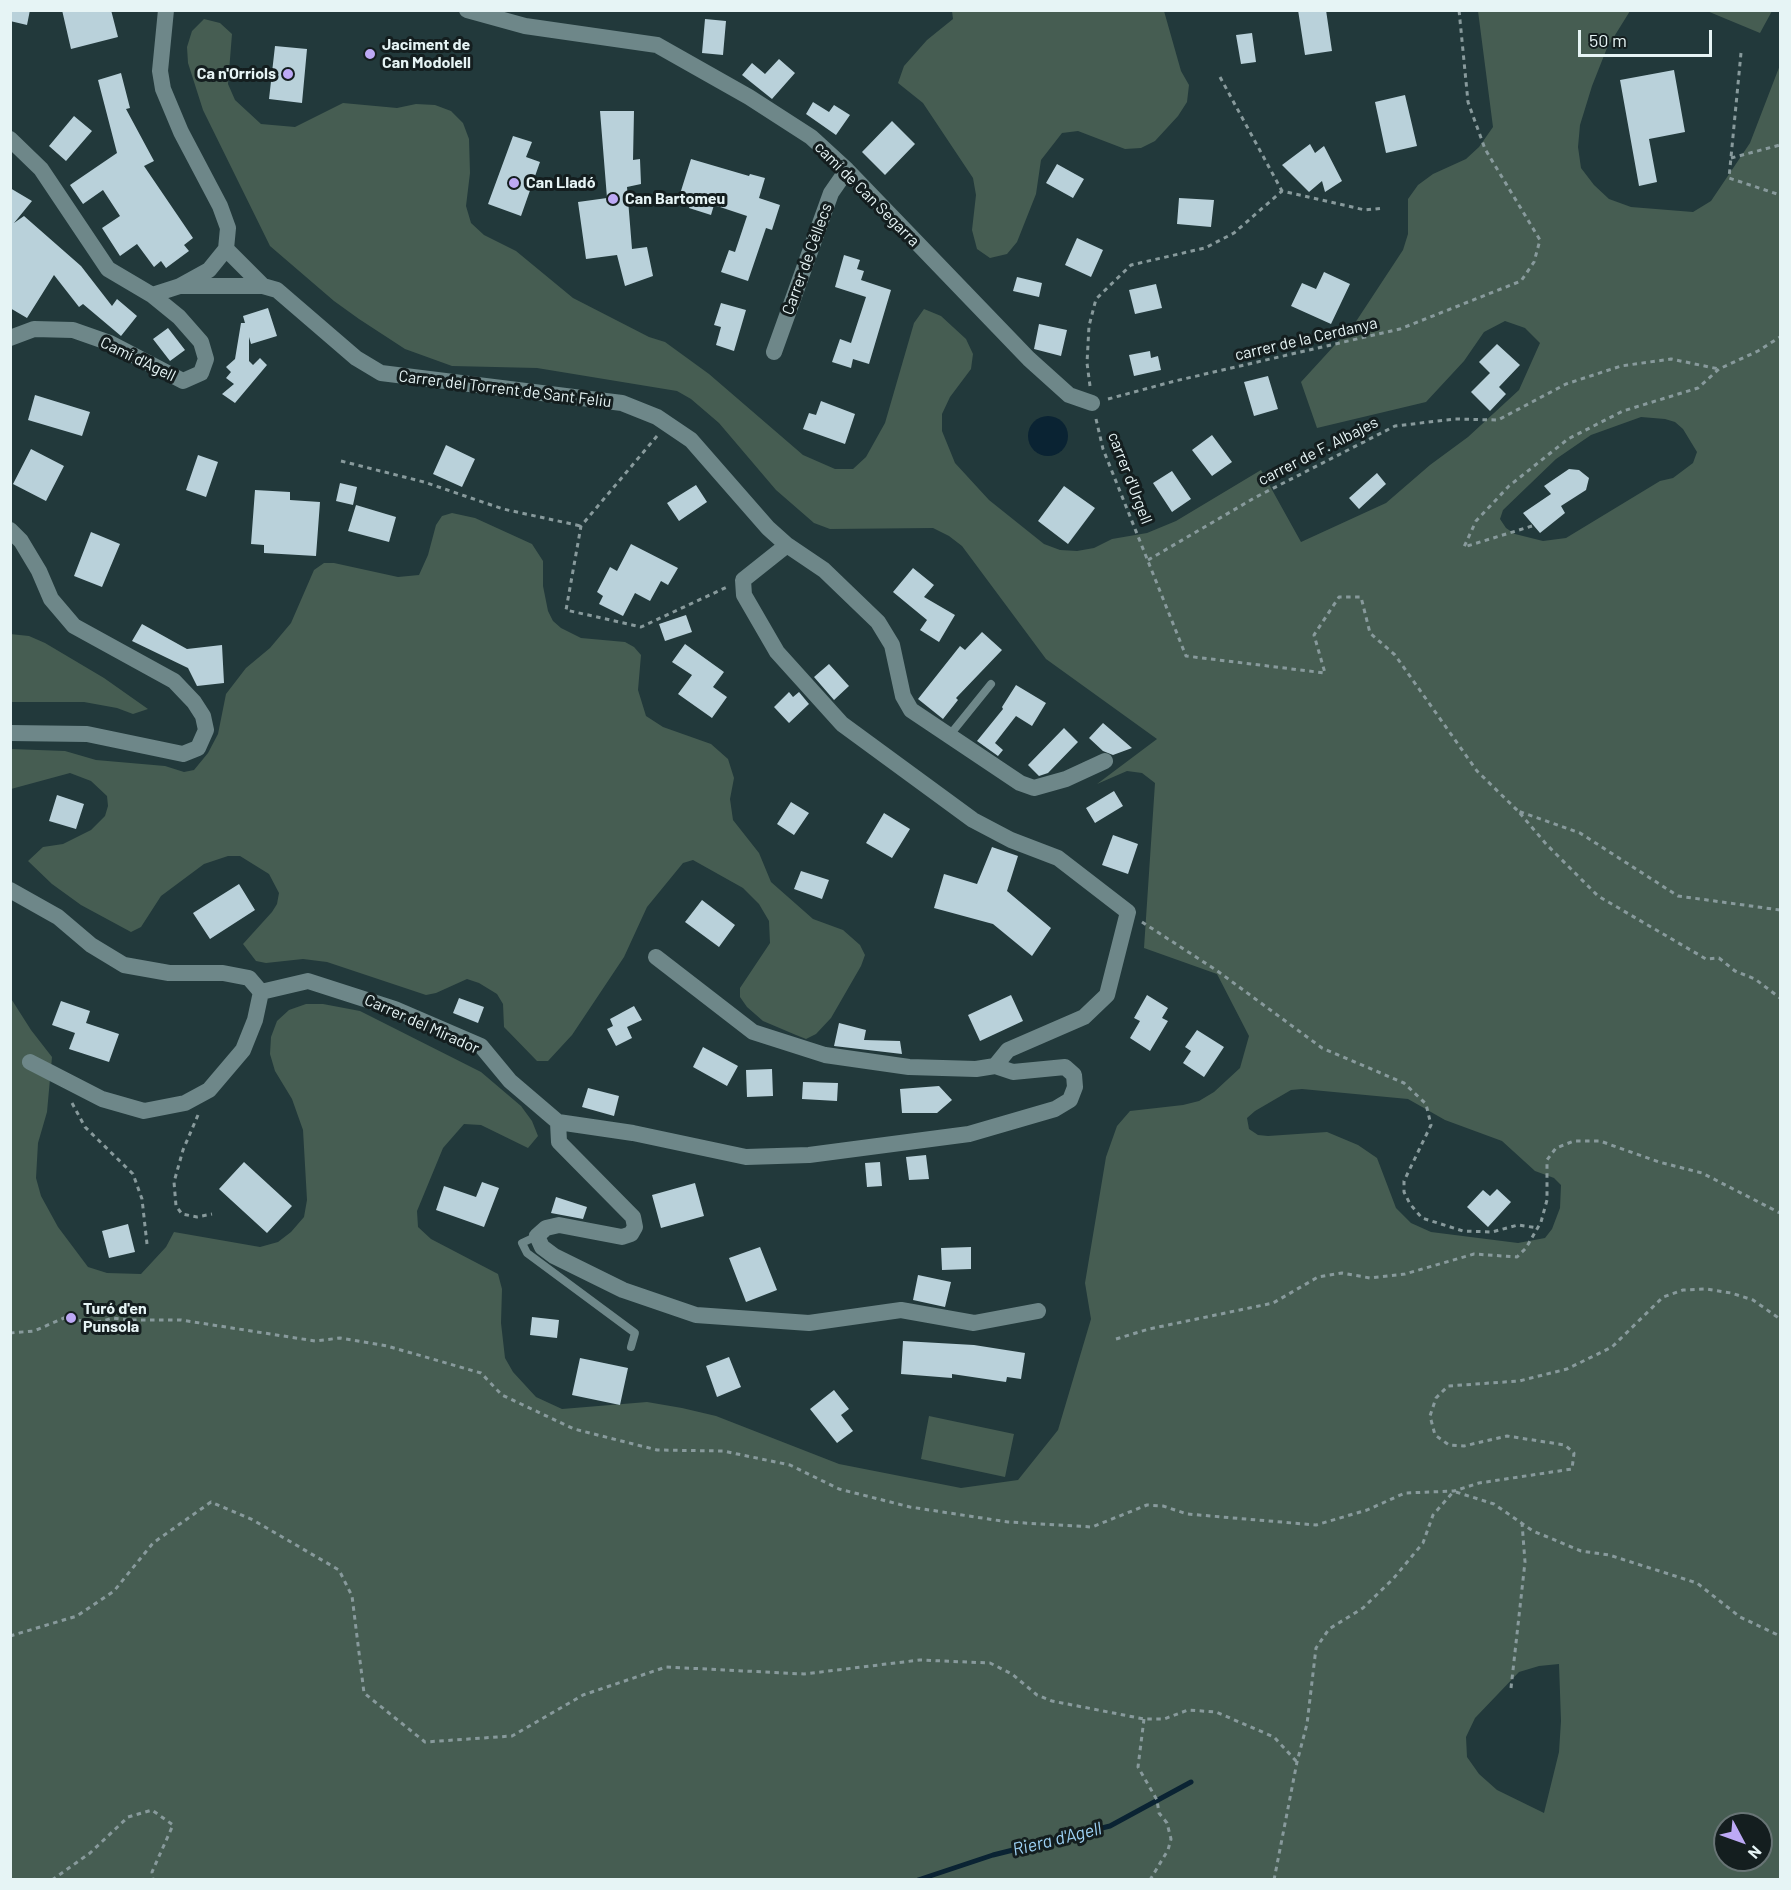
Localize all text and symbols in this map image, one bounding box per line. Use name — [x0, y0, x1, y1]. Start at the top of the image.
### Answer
scale bar — [1581, 18, 1714, 56]
text: 50 m — [1589, 29, 1627, 51]
place label: Jaciment de Can Modolell — [382, 35, 471, 73]
marker: Jaciment de Can Modolell — [363, 47, 377, 61]
place label: Ca n'Orriols — [197, 64, 276, 84]
marker: Ca n'Orriols — [281, 67, 295, 81]
street label: camí de Can Segarra — [810, 137, 924, 251]
place label: Can Lladó — [526, 173, 595, 193]
marker: Can Lladó — [507, 176, 521, 190]
place label: Can Bartomeu — [625, 189, 725, 209]
marker: Can Bartomeu — [606, 192, 620, 206]
street label: Carrer de Céllecs — [778, 201, 836, 317]
street label: carrer de la Cerdanya — [1233, 313, 1379, 365]
street label: Camí d'Agell — [97, 333, 179, 385]
street label: Carrer del Torrent de Sant Feliu — [397, 366, 613, 412]
street label: carrer de F. Albajes — [1255, 412, 1381, 490]
street label: carrer d'Urgell — [1104, 429, 1156, 527]
street label: Carrer del Mirador — [362, 990, 482, 1058]
place label: Turó d'en Punsola — [83, 1299, 147, 1337]
marker: Turó d'en Punsola — [64, 1311, 78, 1325]
north arrow — [1713, 1812, 1773, 1872]
water label: Riera d'Agell — [1010, 1817, 1104, 1861]
text: N — [1745, 1843, 1766, 1863]

